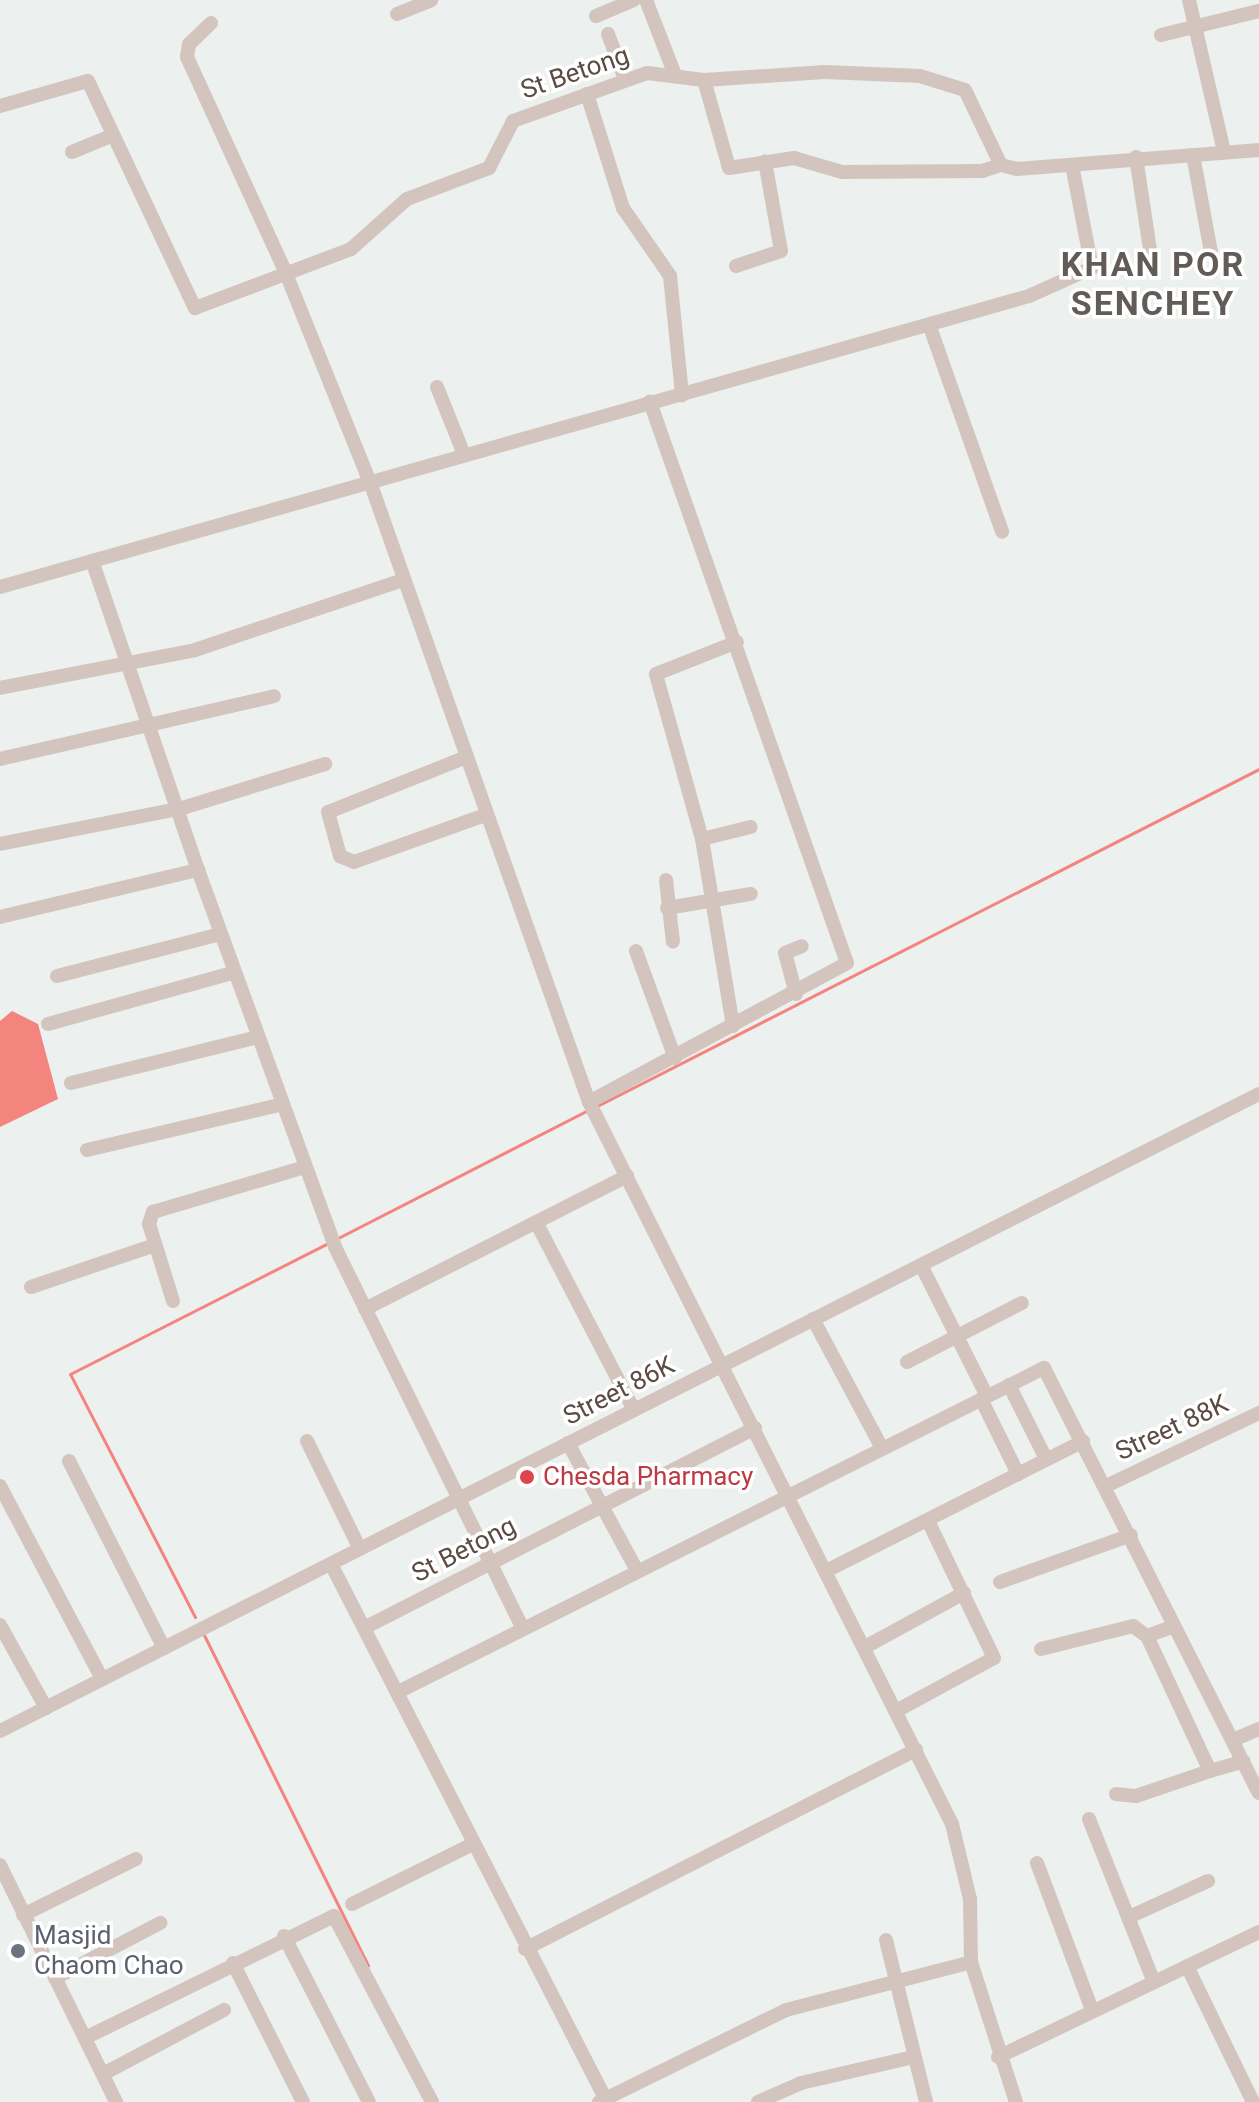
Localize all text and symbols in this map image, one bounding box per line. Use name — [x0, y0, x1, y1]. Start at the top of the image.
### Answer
street label: St Betong — [517, 40, 633, 106]
district label: KHAN POR SENCHEY — [1061, 244, 1245, 324]
street label: Street 86K — [558, 1350, 680, 1432]
street label: Street 88K — [1111, 1388, 1233, 1468]
place label: Chesda Pharmacy — [543, 1461, 753, 1493]
marker: Chesda Pharmacy — [518, 1468, 536, 1486]
street label: St Betong — [407, 1511, 521, 1589]
place label: Masjid Chaom Chao — [34, 1920, 184, 1982]
marker: Masjid Chaom Chao — [9, 1942, 27, 1960]

